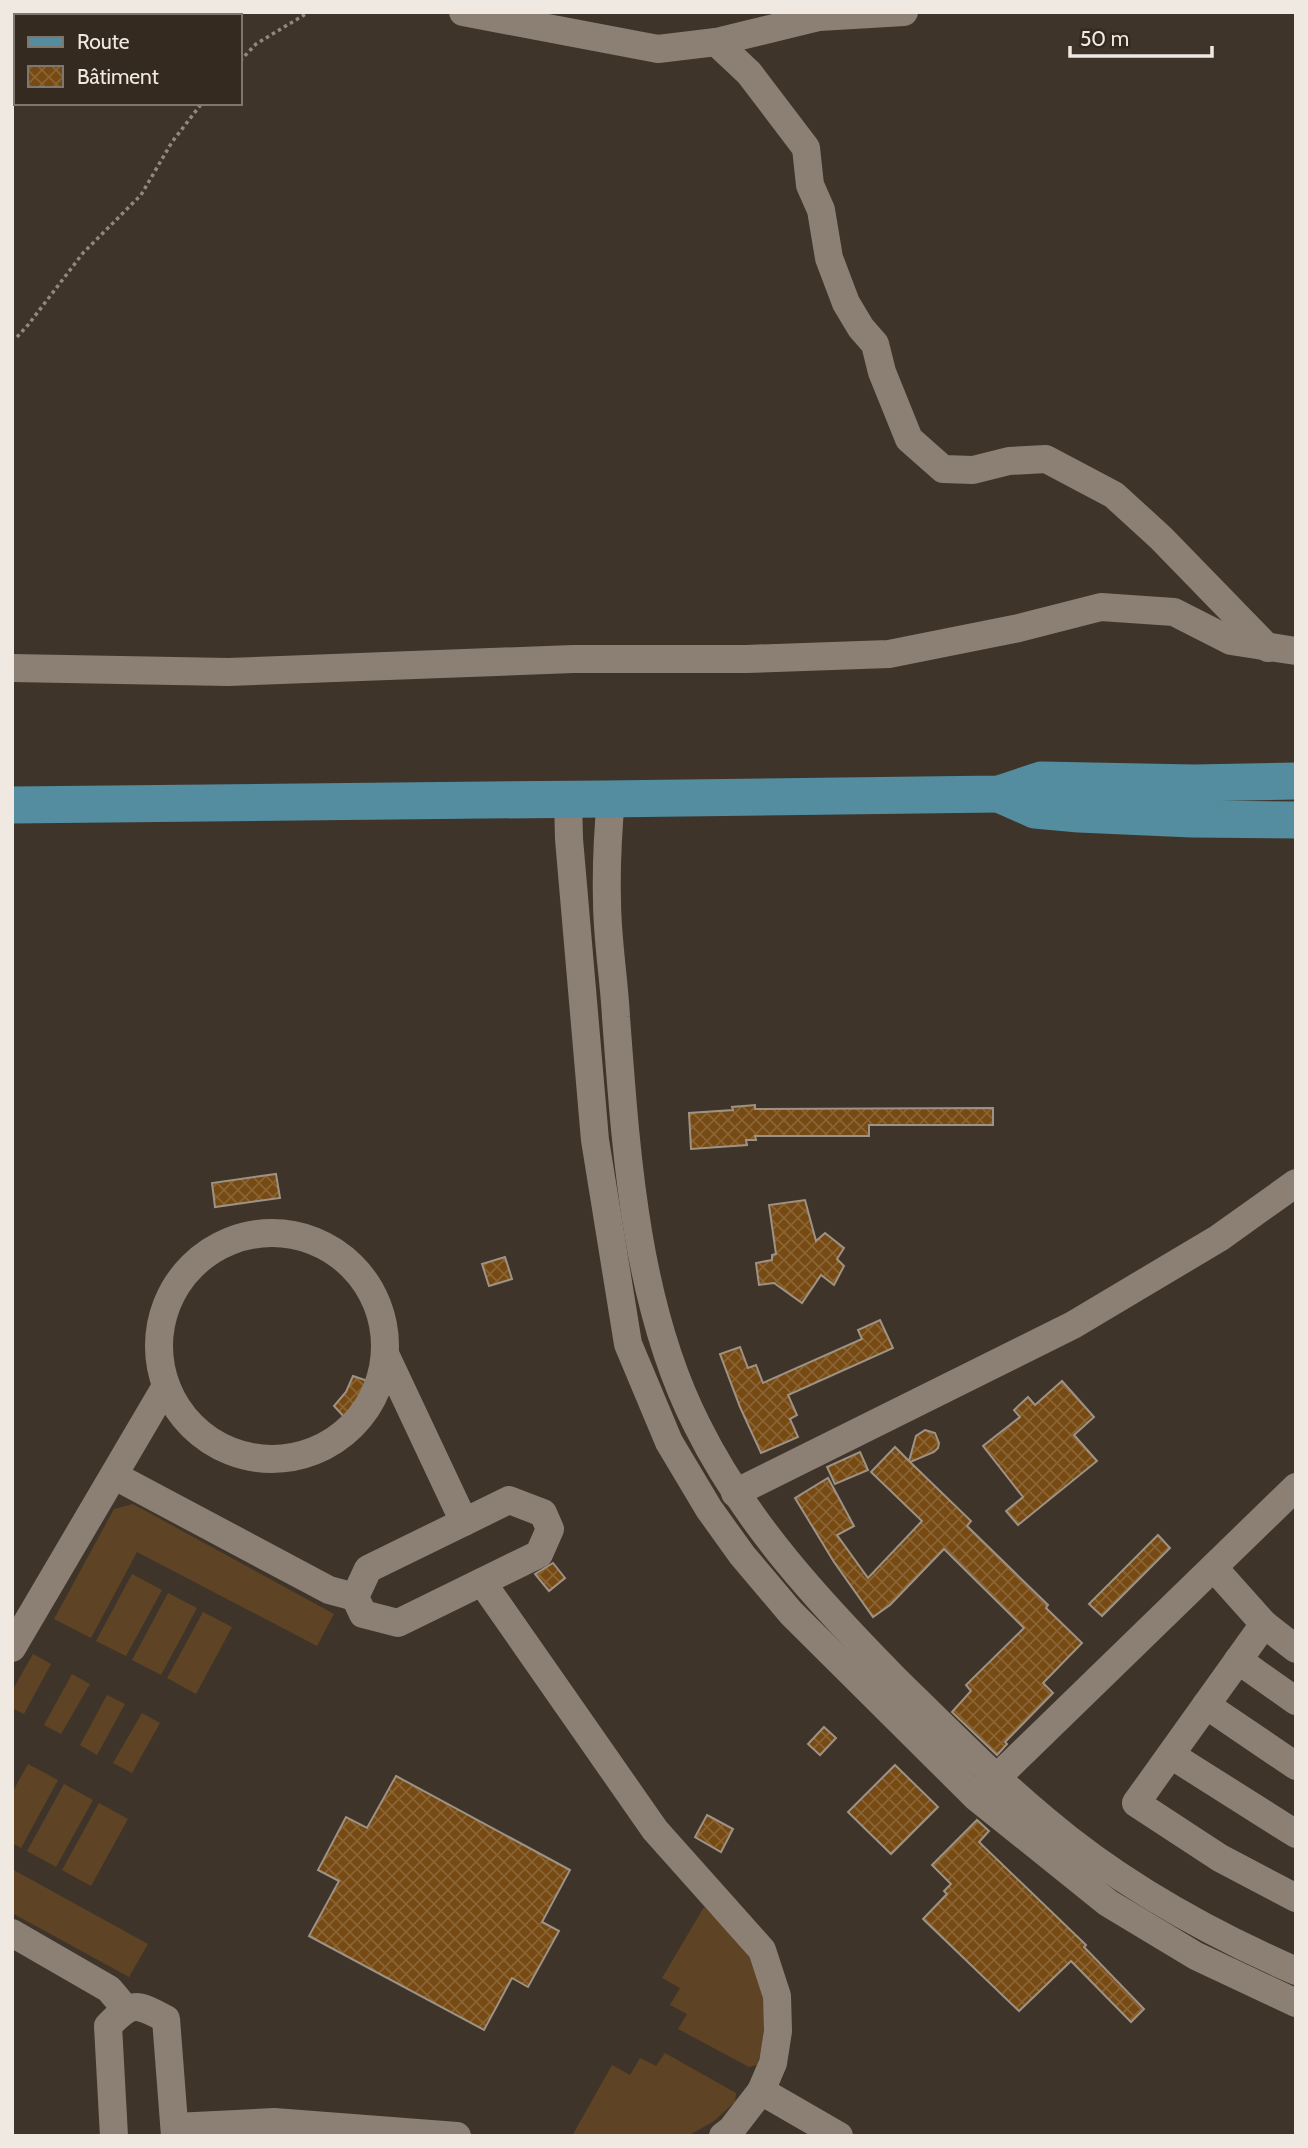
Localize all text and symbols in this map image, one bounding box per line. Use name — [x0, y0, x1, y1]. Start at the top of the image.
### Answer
legend — [14, 14, 242, 105]
scale bar — [1070, 14, 1212, 58]
text: 50 m — [1080, 26, 1129, 51]
text: Route — [77, 29, 130, 54]
text: Bâtiment — [77, 64, 159, 89]

